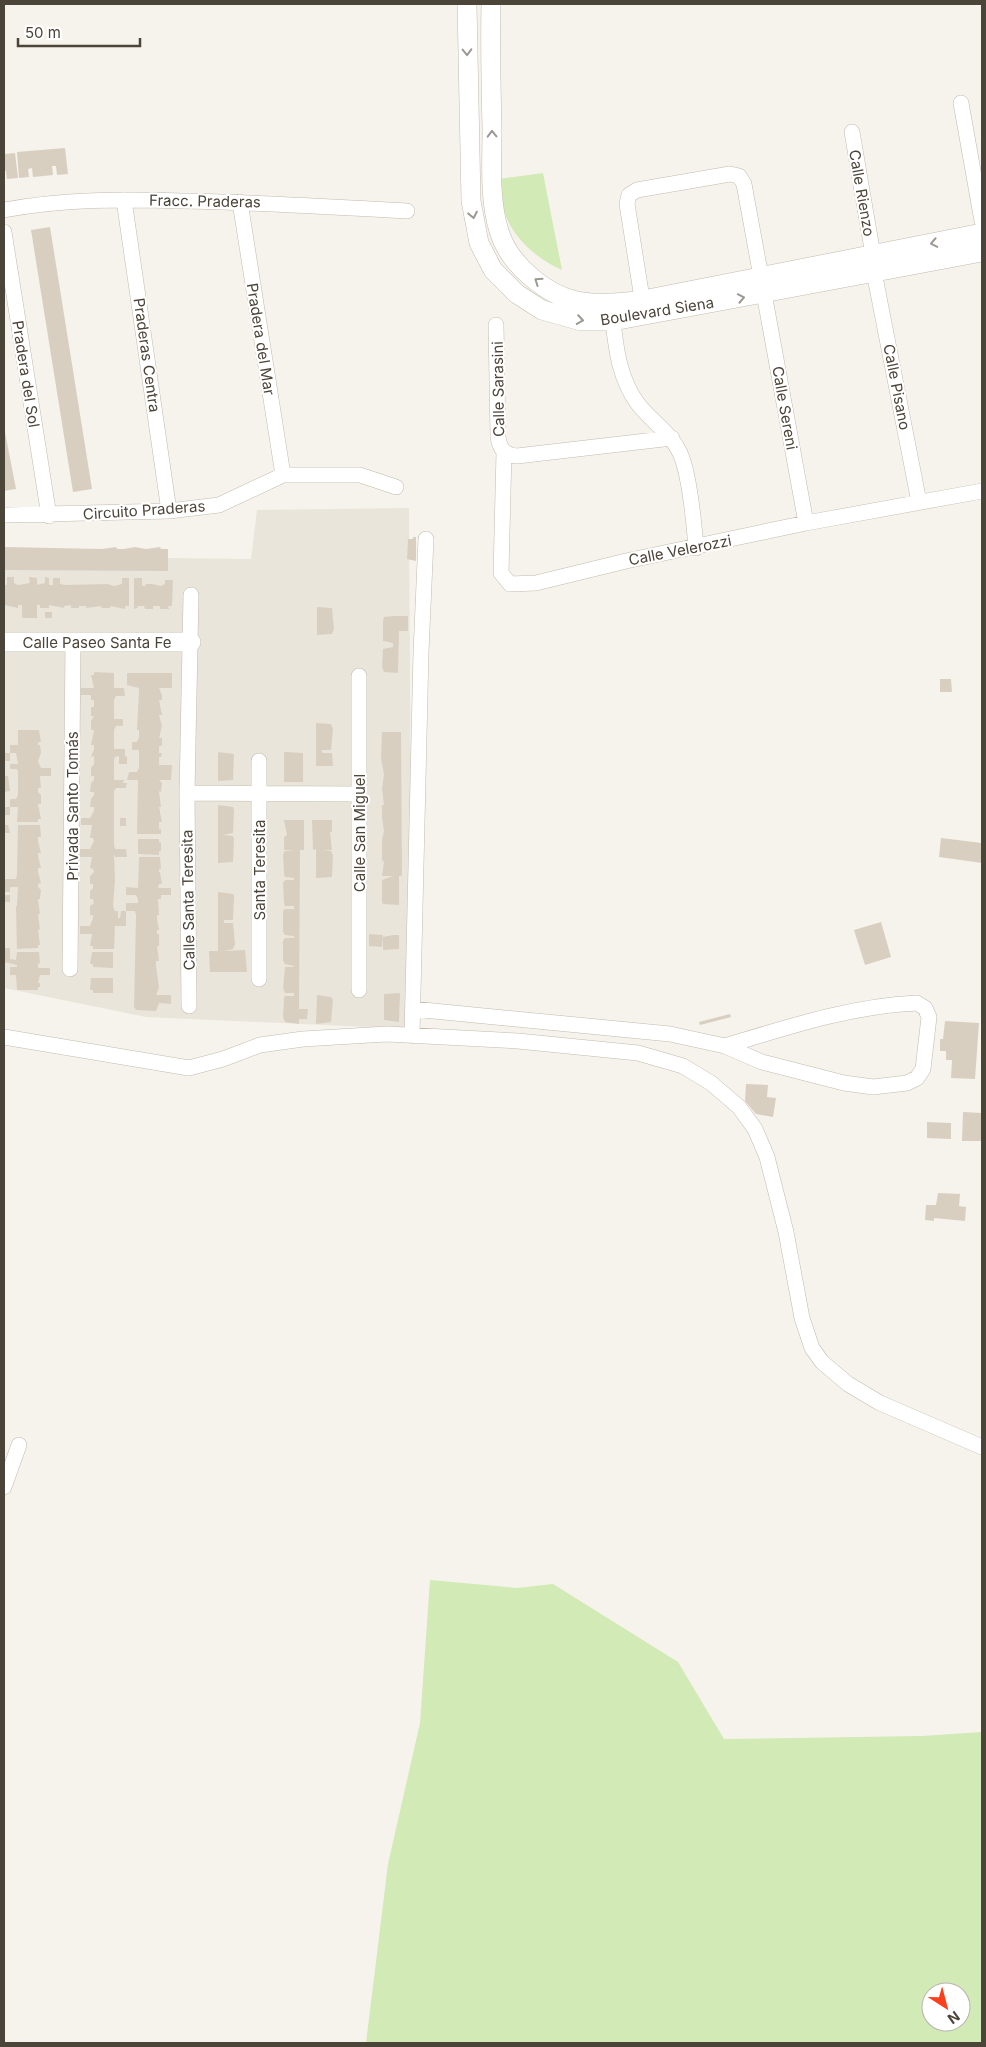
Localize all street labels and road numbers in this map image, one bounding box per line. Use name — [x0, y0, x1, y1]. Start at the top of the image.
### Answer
street label: Calle Rienzo — [845, 148, 879, 238]
street label: Fracc. Praderas — [149, 191, 261, 211]
street label: Pradera del Mar — [243, 282, 279, 397]
street label: Boulevard Siena — [599, 293, 715, 329]
street label: Praderas Centra — [130, 297, 164, 413]
street label: Pradera del Sol — [8, 319, 44, 429]
street label: Calle Sarasini — [488, 341, 508, 437]
street label: Calle Pisano — [879, 342, 915, 432]
street label: Calle Sereni — [768, 365, 802, 451]
street label: Circuito Praderas — [82, 496, 206, 524]
street label: Calle Velerozzi — [627, 531, 733, 569]
street label: Calle Paseo Santa Fe — [22, 633, 172, 652]
street label: Privada Santo Tomás — [63, 731, 82, 881]
street label: Calle San Miguel — [350, 774, 369, 892]
street label: Santa Teresita — [250, 820, 269, 920]
street label: Calle Santa Teresita — [177, 830, 199, 970]

